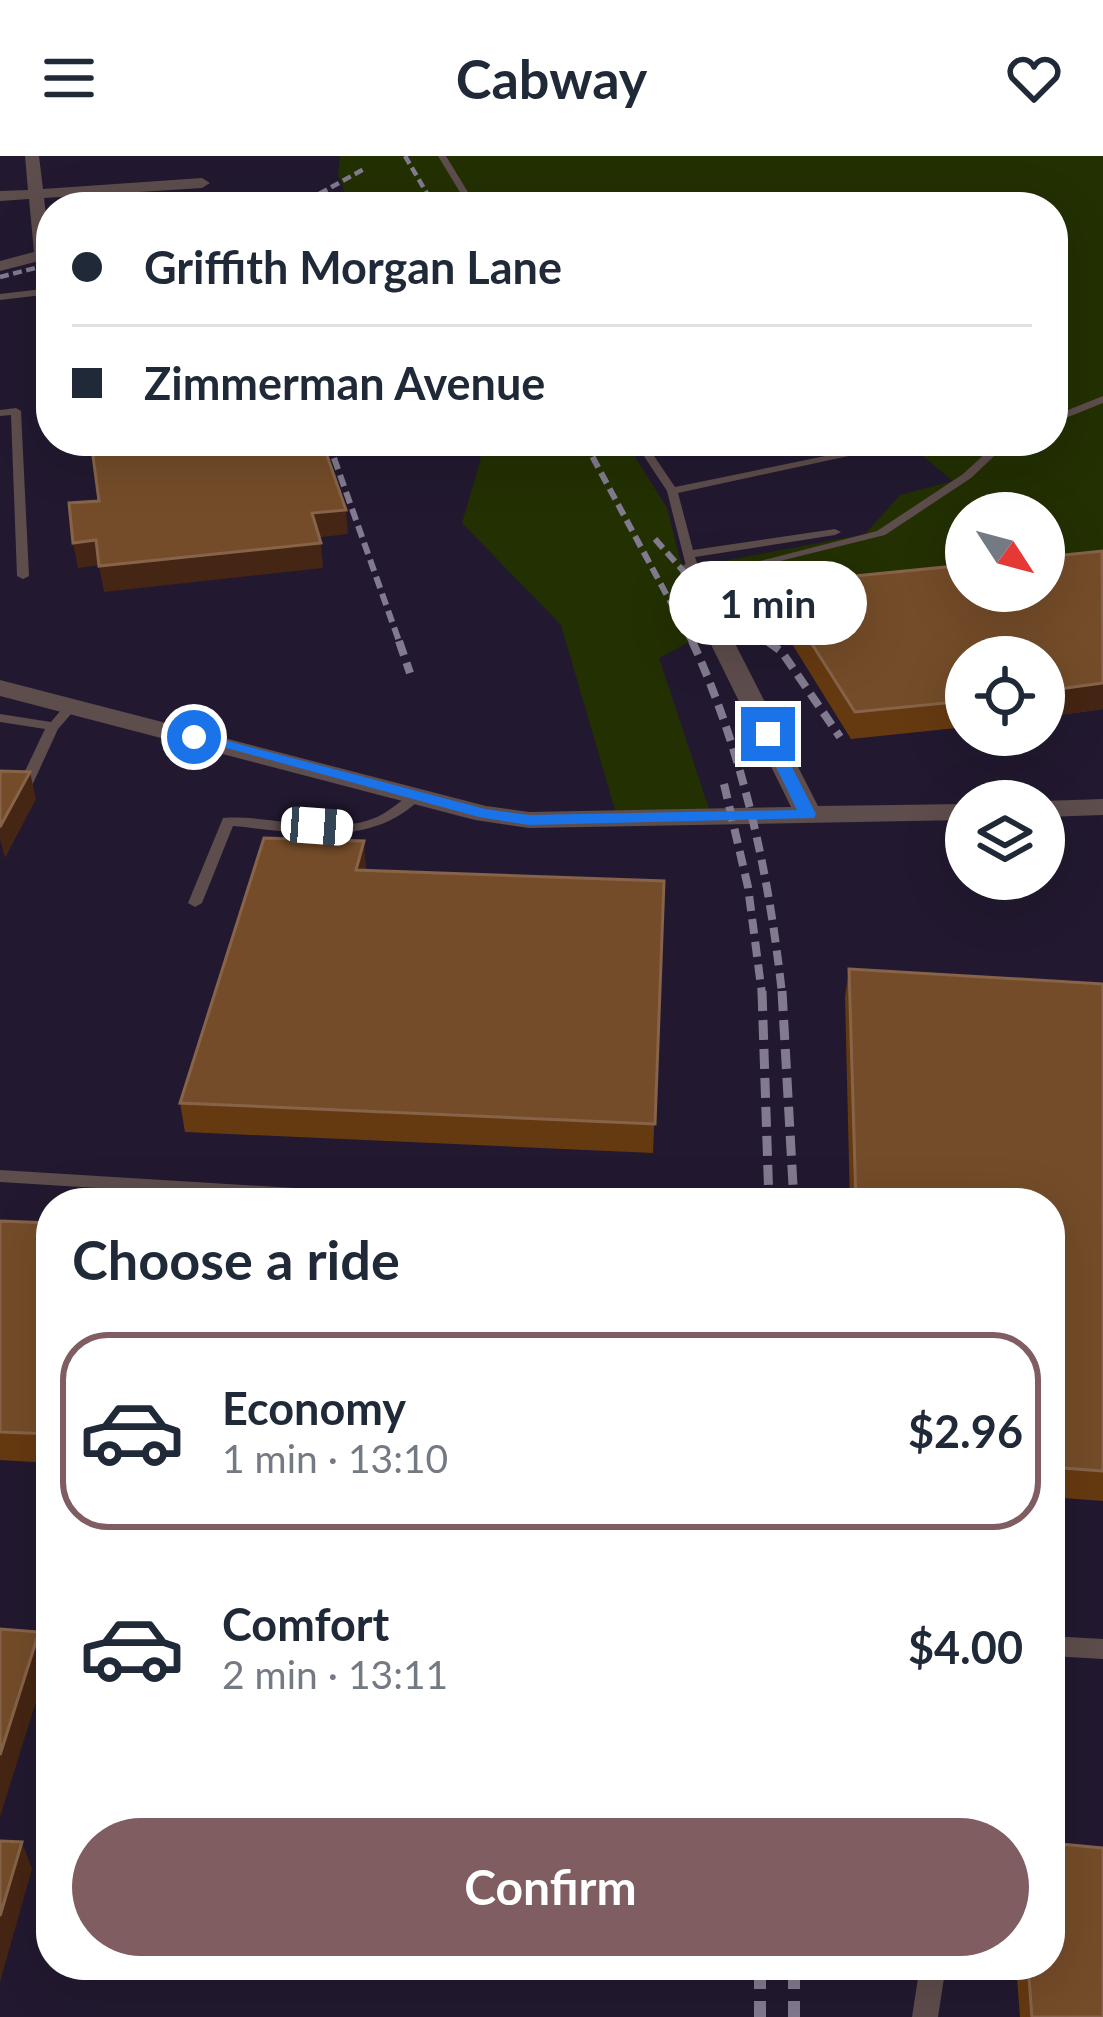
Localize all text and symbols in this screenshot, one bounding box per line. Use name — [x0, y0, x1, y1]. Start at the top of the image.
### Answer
icon: menu — [36, 45, 102, 111]
icon: heart — [1001, 45, 1067, 111]
text: Cabway — [456, 46, 647, 111]
text: Griffith Morgan Lane — [144, 240, 562, 294]
text: Zimmerman Avenue — [144, 356, 545, 410]
north arrow — [945, 492, 1065, 612]
map controls — [945, 492, 1065, 900]
callout: 1 min — [669, 560, 867, 644]
text: 1 min — [720, 580, 816, 626]
button: locate — [945, 636, 1065, 756]
route end — [741, 707, 795, 761]
route start — [167, 710, 221, 764]
button: layers — [945, 780, 1065, 900]
car — [280, 806, 354, 846]
text: Choose a ride — [72, 1227, 400, 1292]
icon: car — [78, 1377, 186, 1485]
text: Economy — [222, 1381, 406, 1435]
text: $2.96 — [908, 1404, 1023, 1458]
text: 1 min · 13:10 — [222, 1435, 448, 1481]
icon: car — [78, 1593, 186, 1701]
text: Comfort — [222, 1597, 389, 1651]
text: $4.00 — [908, 1620, 1023, 1674]
text: 2 min · 13:11 — [222, 1651, 448, 1697]
button: Confirm — [72, 1818, 1029, 1956]

